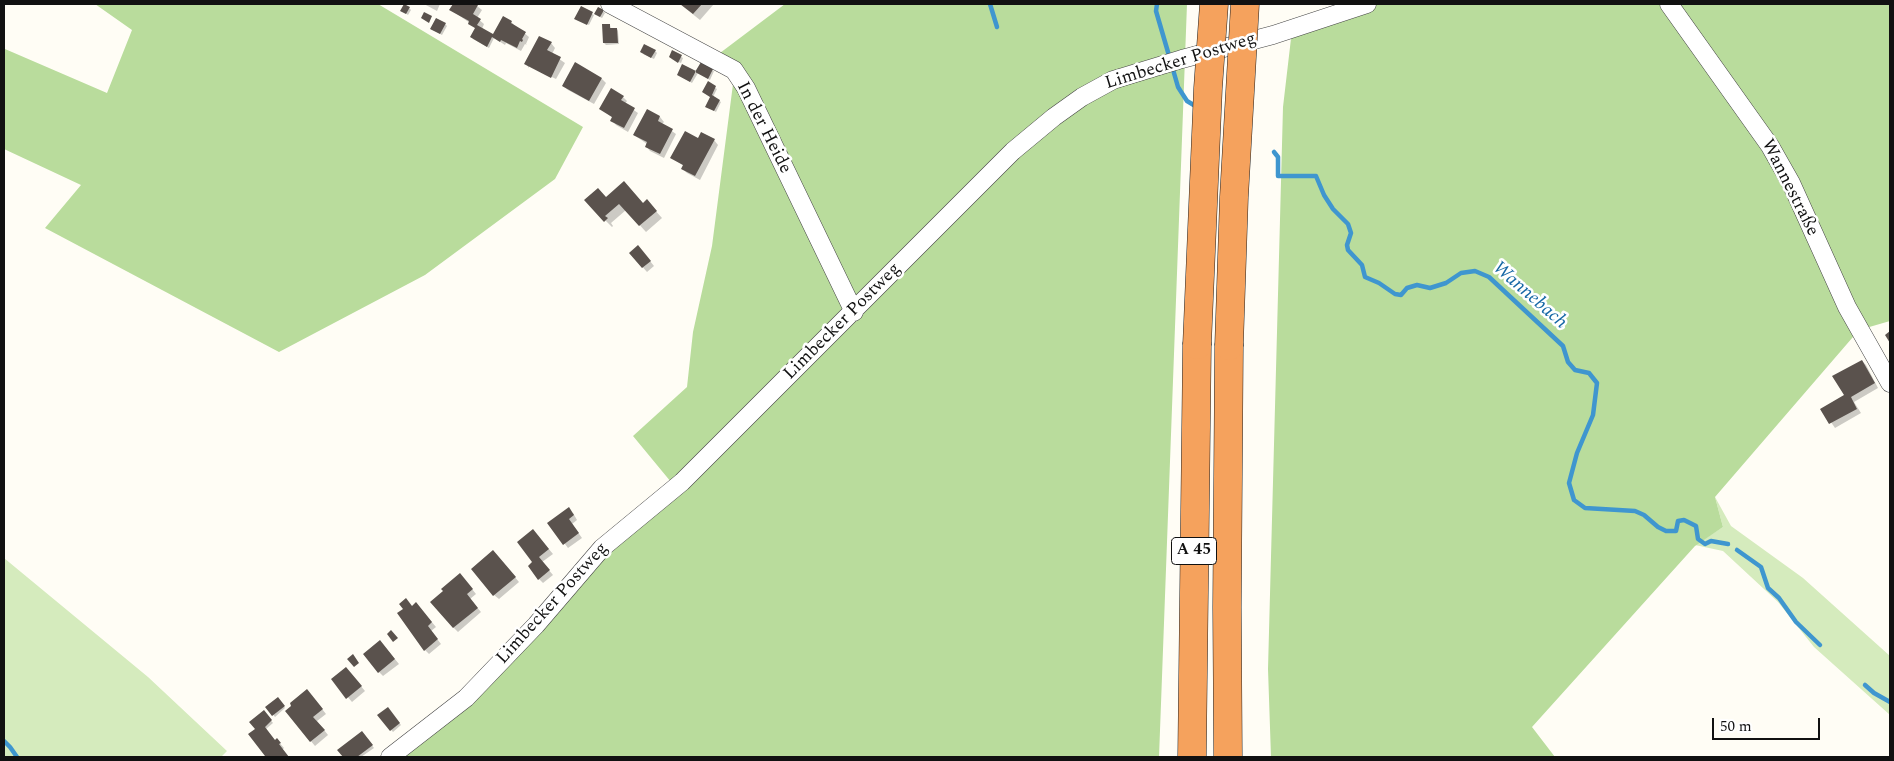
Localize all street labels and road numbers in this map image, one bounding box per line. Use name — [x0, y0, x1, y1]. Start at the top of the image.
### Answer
street label: Limbecker Postweg — [1103, 29, 1259, 95]
street label: In der Heide — [731, 78, 795, 178]
street label: Wannestraße — [1755, 136, 1823, 240]
street label: Limbecker Postweg — [780, 259, 906, 385]
road number: A 45 — [1172, 538, 1216, 564]
street label: Limbecker Postweg — [493, 539, 613, 669]

